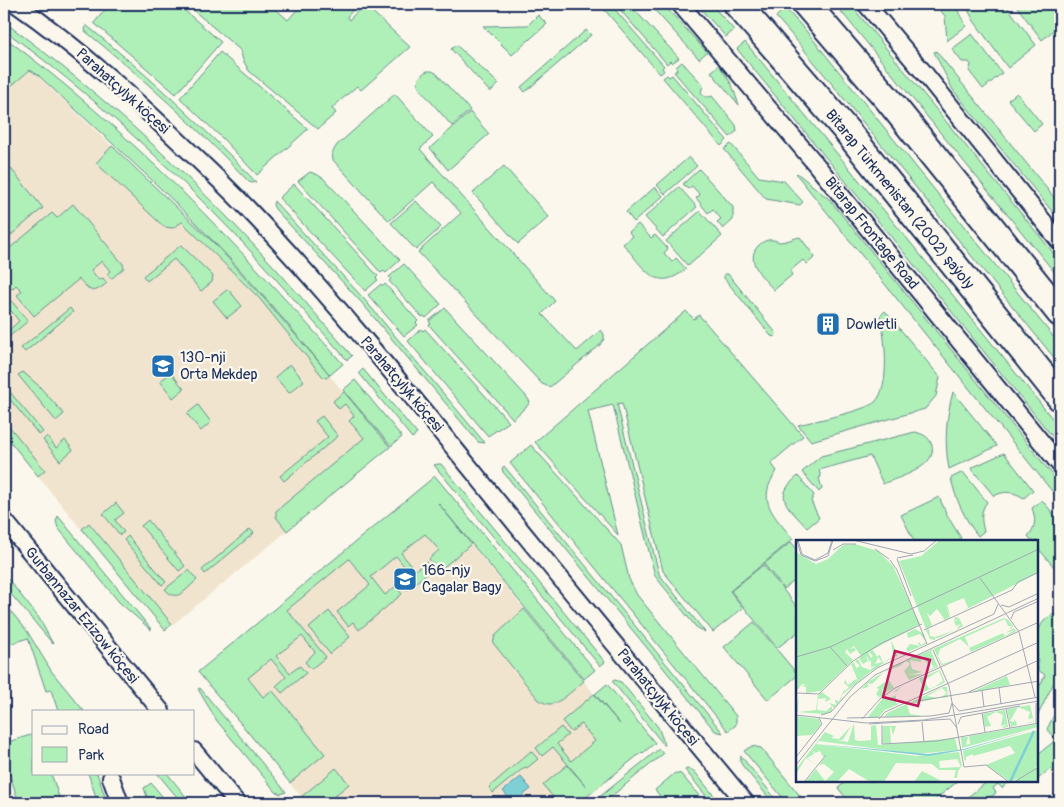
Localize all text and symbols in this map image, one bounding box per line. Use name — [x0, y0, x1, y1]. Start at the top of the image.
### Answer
street label: Parahatçylyk köçesi — [72, 44, 174, 139]
street label: Bitarap Türkmenistan (2002) şaýoly — [821, 106, 978, 294]
street label: Bitarap Frontage Road — [820, 173, 923, 293]
building icon: Dowletli — [815, 311, 841, 337]
place label: Dowletli — [846, 315, 897, 334]
street label: Parahatçylyk köçesi — [356, 333, 447, 436]
place label: 130-nji Orta Mekdep — [180, 348, 258, 384]
school or university icon: 130-nji Orta Mekdep — [150, 353, 176, 379]
inset map — [796, 540, 1039, 782]
street label: Gurbannazar Ezizow köçesi — [21, 543, 143, 688]
place label: 166-njy Cagalar Bagy — [422, 561, 502, 597]
school or university icon: 166-njy Cagalar Bagy — [392, 566, 418, 592]
street label: Parahatçylyk köçesi — [613, 645, 703, 750]
legend — [32, 710, 195, 774]
text: Road — [78, 720, 109, 739]
text: Park — [78, 746, 105, 765]

